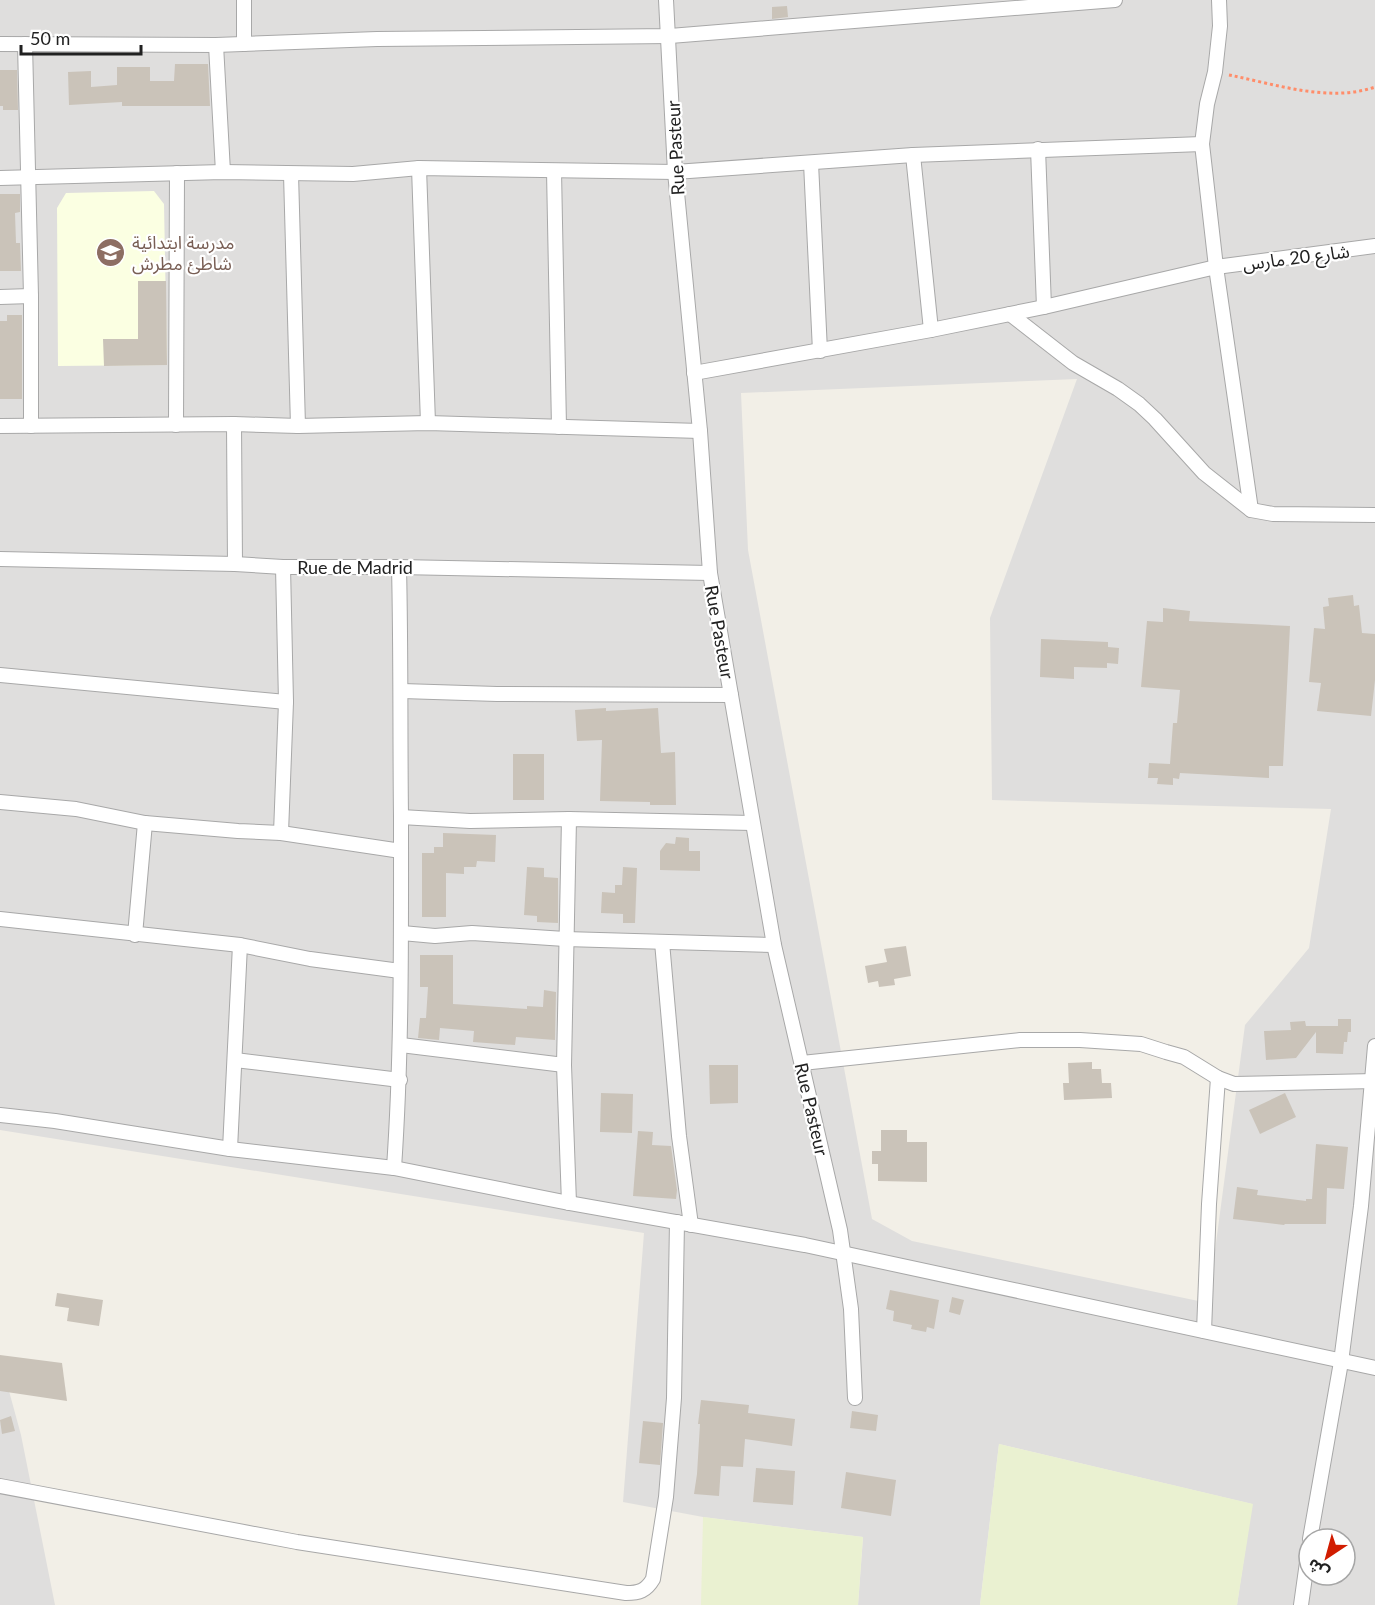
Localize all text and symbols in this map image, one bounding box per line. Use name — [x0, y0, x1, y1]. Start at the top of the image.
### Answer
scale bar — [21, 18, 141, 56]
text: 50 m — [30, 27, 70, 49]
street label: Rue Pasteur — [662, 100, 688, 196]
place label: مدرسة ابتدائية شاطئ مطرش — [132, 231, 235, 275]
school or university icon: مدرسة ابتدائية شاطئ مطرش — [95, 236, 127, 268]
street label: شارع 20 مارس — [1241, 240, 1351, 278]
street label: Rue de Madrid — [297, 556, 413, 578]
street label: Rue Pasteur — [701, 583, 739, 681]
street label: Rue Pasteur — [791, 1060, 833, 1158]
north arrow — [1297, 1527, 1357, 1587]
text: ش — [1303, 1555, 1333, 1584]

